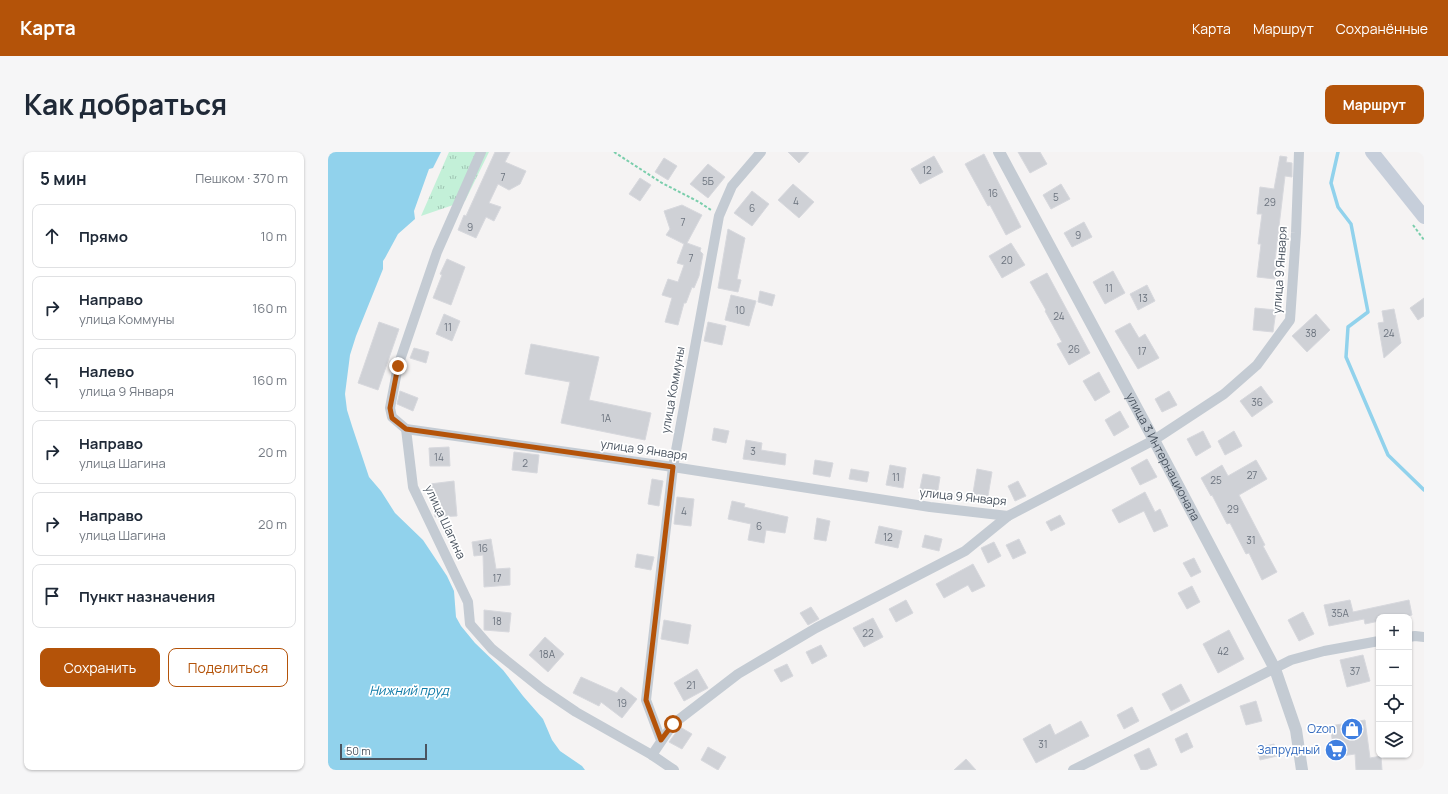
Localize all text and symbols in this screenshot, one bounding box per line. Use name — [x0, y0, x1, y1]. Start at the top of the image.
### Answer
text: Карта — [20, 15, 76, 41]
text: Карта — [1192, 19, 1231, 38]
text: Маршрут — [1253, 19, 1314, 38]
text: Сохранённые — [1336, 19, 1428, 38]
text: Как добраться — [24, 85, 227, 123]
button: Маршрут — [1325, 85, 1424, 124]
house number: 12 — [922, 163, 932, 177]
text: 5 мин — [40, 167, 87, 190]
text: Пешком · 370 m — [195, 169, 288, 187]
house number: 7 — [500, 170, 506, 184]
house number: 5Б — [702, 174, 714, 188]
house number: 16 — [988, 186, 998, 200]
house number: 5 — [1053, 190, 1059, 204]
house number: 4 — [793, 194, 799, 208]
house number: 29 — [1264, 195, 1276, 209]
house number: 6 — [749, 201, 755, 215]
house number: 7 — [680, 215, 686, 229]
house number: 9 — [467, 220, 473, 234]
icon: ahead — [41, 225, 63, 247]
text: Прямо — [79, 226, 128, 247]
street label: улица 9 Января — [1268, 226, 1291, 314]
text: 10 m — [260, 227, 287, 245]
house number: 9 — [1075, 228, 1081, 242]
house number: 7 — [688, 251, 694, 265]
house number: 20 — [1001, 253, 1013, 267]
house number: 11 — [1105, 281, 1113, 295]
text: Направо — [79, 289, 143, 310]
house number: 13 — [1138, 291, 1148, 305]
icon: right — [41, 297, 63, 319]
text: 160 m — [252, 299, 287, 317]
house number: 10 — [735, 303, 745, 317]
house number: 24 — [1053, 309, 1065, 323]
text: улица Коммуны — [79, 310, 174, 328]
house number: 11 — [444, 320, 452, 334]
house number: 38 — [1305, 326, 1317, 340]
house number: 24 — [1383, 326, 1395, 340]
house number: 26 — [1068, 342, 1080, 356]
house number: 17 — [1138, 344, 1146, 358]
street label: улица Коммуны — [656, 345, 689, 435]
route end — [389, 357, 407, 375]
text: Налево — [79, 361, 134, 382]
icon: left — [41, 369, 63, 391]
text: 160 m — [252, 371, 287, 389]
text: улица 9 Января — [79, 382, 174, 400]
street label: улица 3 Интернационала — [1122, 389, 1204, 524]
house number: 36 — [1251, 395, 1263, 409]
house number: 1А — [601, 411, 612, 425]
text: Направо — [79, 433, 143, 454]
street label: улица 9 Января — [599, 435, 689, 464]
icon: right — [41, 441, 63, 463]
text: 20 m — [258, 443, 287, 461]
house number: 3 — [750, 444, 756, 458]
house number: 14 — [434, 450, 444, 464]
text: улица Шагина — [79, 454, 166, 472]
house number: 2 — [522, 456, 528, 470]
house number: 27 — [1247, 468, 1257, 482]
house number: 11 — [892, 470, 900, 484]
house number: 25 — [1210, 473, 1222, 487]
street label: улица Шагина — [421, 482, 470, 562]
street label: улица 9 Января — [919, 483, 1008, 510]
house number: 29 — [1227, 502, 1239, 516]
house number: 4 — [681, 504, 687, 518]
text: Направо — [79, 505, 143, 526]
icon: right — [41, 513, 63, 535]
text: 20 m — [258, 515, 287, 533]
house number: 6 — [756, 519, 762, 533]
text: улица Шагина — [79, 526, 166, 544]
house number: 12 — [883, 530, 893, 544]
house number: 31 — [1246, 533, 1256, 547]
house number: 16 — [478, 541, 488, 555]
house number: 17 — [493, 571, 501, 585]
icon: arrive — [41, 585, 63, 607]
text: Пункт назначения — [79, 586, 215, 607]
house number: 35А — [1331, 606, 1349, 620]
house number: 18 — [492, 614, 502, 628]
map controls — [1376, 614, 1412, 758]
button: + — [1376, 614, 1412, 650]
house number: 22 — [862, 626, 874, 640]
house number: 42 — [1217, 644, 1229, 658]
house number: 18А — [539, 647, 556, 661]
button: Сохранить — [40, 648, 160, 687]
button: Поделиться — [168, 648, 288, 687]
button: − — [1376, 650, 1412, 686]
house number: 37 — [1350, 664, 1360, 678]
house number: 21 — [686, 678, 696, 692]
water label: Нижний пруд — [369, 681, 450, 699]
button: locate — [1376, 686, 1412, 722]
house number: 19 — [617, 696, 627, 710]
route start — [664, 715, 682, 733]
shop icon: Ozon — [1339, 716, 1365, 742]
place label: Ozon — [1307, 720, 1336, 737]
button: layers — [1376, 722, 1412, 758]
house number: 31 — [1038, 737, 1048, 751]
supermarket icon: Запрудный — [1323, 737, 1349, 763]
place label: Запрудный — [1257, 741, 1320, 758]
scale bar — [340, 742, 427, 761]
text: 50 m — [346, 743, 371, 758]

